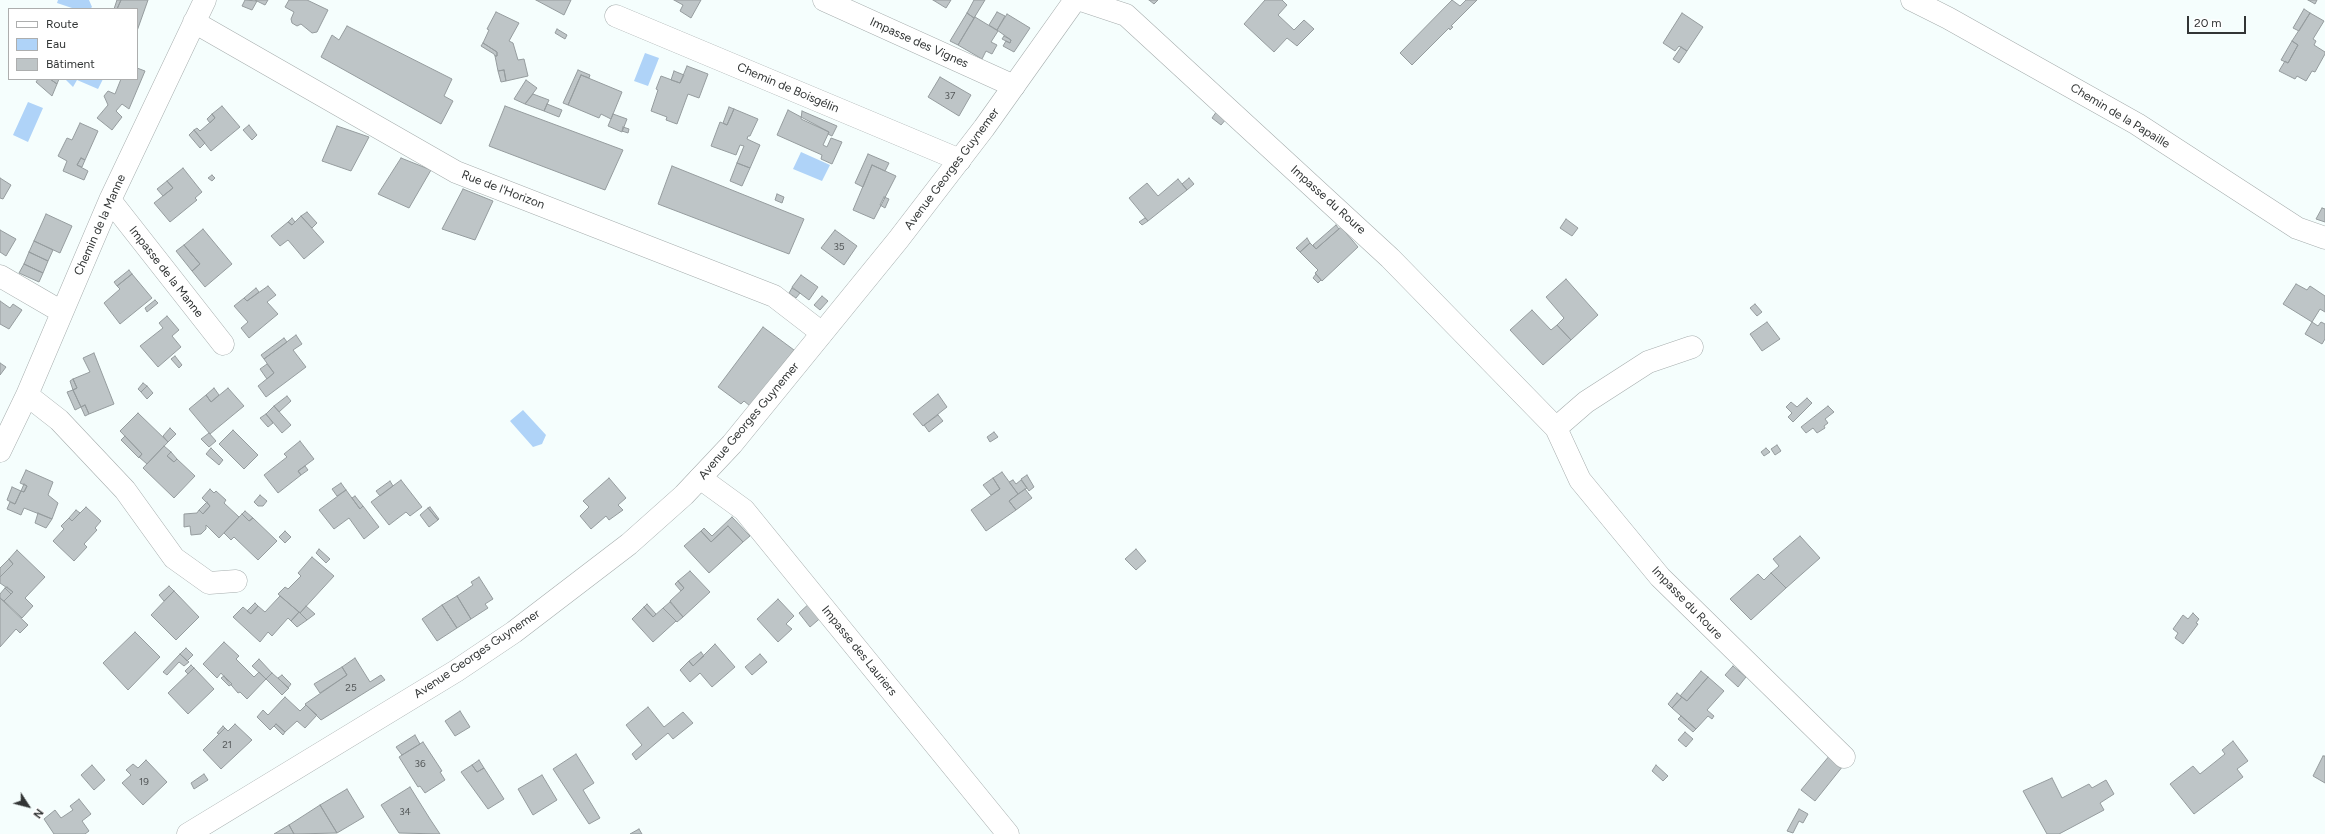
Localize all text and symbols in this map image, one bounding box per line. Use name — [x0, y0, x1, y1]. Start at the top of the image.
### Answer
legend — [8, 8, 138, 80]
scale bar — [2189, 8, 2248, 34]
street label: Impasse des Vignes — [867, 15, 971, 71]
text: 20 m — [2194, 16, 2222, 30]
text: Route — [46, 17, 78, 31]
text: Eau — [46, 37, 66, 51]
text: Bâtiment — [46, 57, 95, 71]
street label: Chemin de Boisgélin — [735, 60, 841, 116]
street label: Chemin de la Papaille — [2068, 81, 2172, 151]
house number: 37 — [945, 90, 955, 102]
street label: Avenue Georges Guynemer — [902, 105, 1002, 233]
street label: Impasse du Roure — [1288, 163, 1368, 237]
street label: Rue de l'Horizon — [459, 168, 547, 212]
street label: Chemin de la Manne — [71, 172, 129, 278]
street label: Impasse de la Manne — [126, 223, 206, 321]
house number: 35 — [833, 241, 845, 253]
street label: Avenue Georges Guynemer — [696, 359, 802, 483]
street label: Impasse du Roure — [1649, 564, 1725, 642]
street label: Impasse des Lauriers — [818, 603, 900, 699]
street label: Avenue Georges Guynemer — [411, 606, 543, 702]
house number: 25 — [345, 682, 357, 694]
house number: 21 — [222, 739, 232, 751]
house number: 36 — [414, 758, 426, 770]
house number: 19 — [139, 776, 149, 788]
north arrow — [8, 786, 48, 826]
text: N — [30, 806, 46, 821]
house number: 34 — [399, 806, 411, 818]

